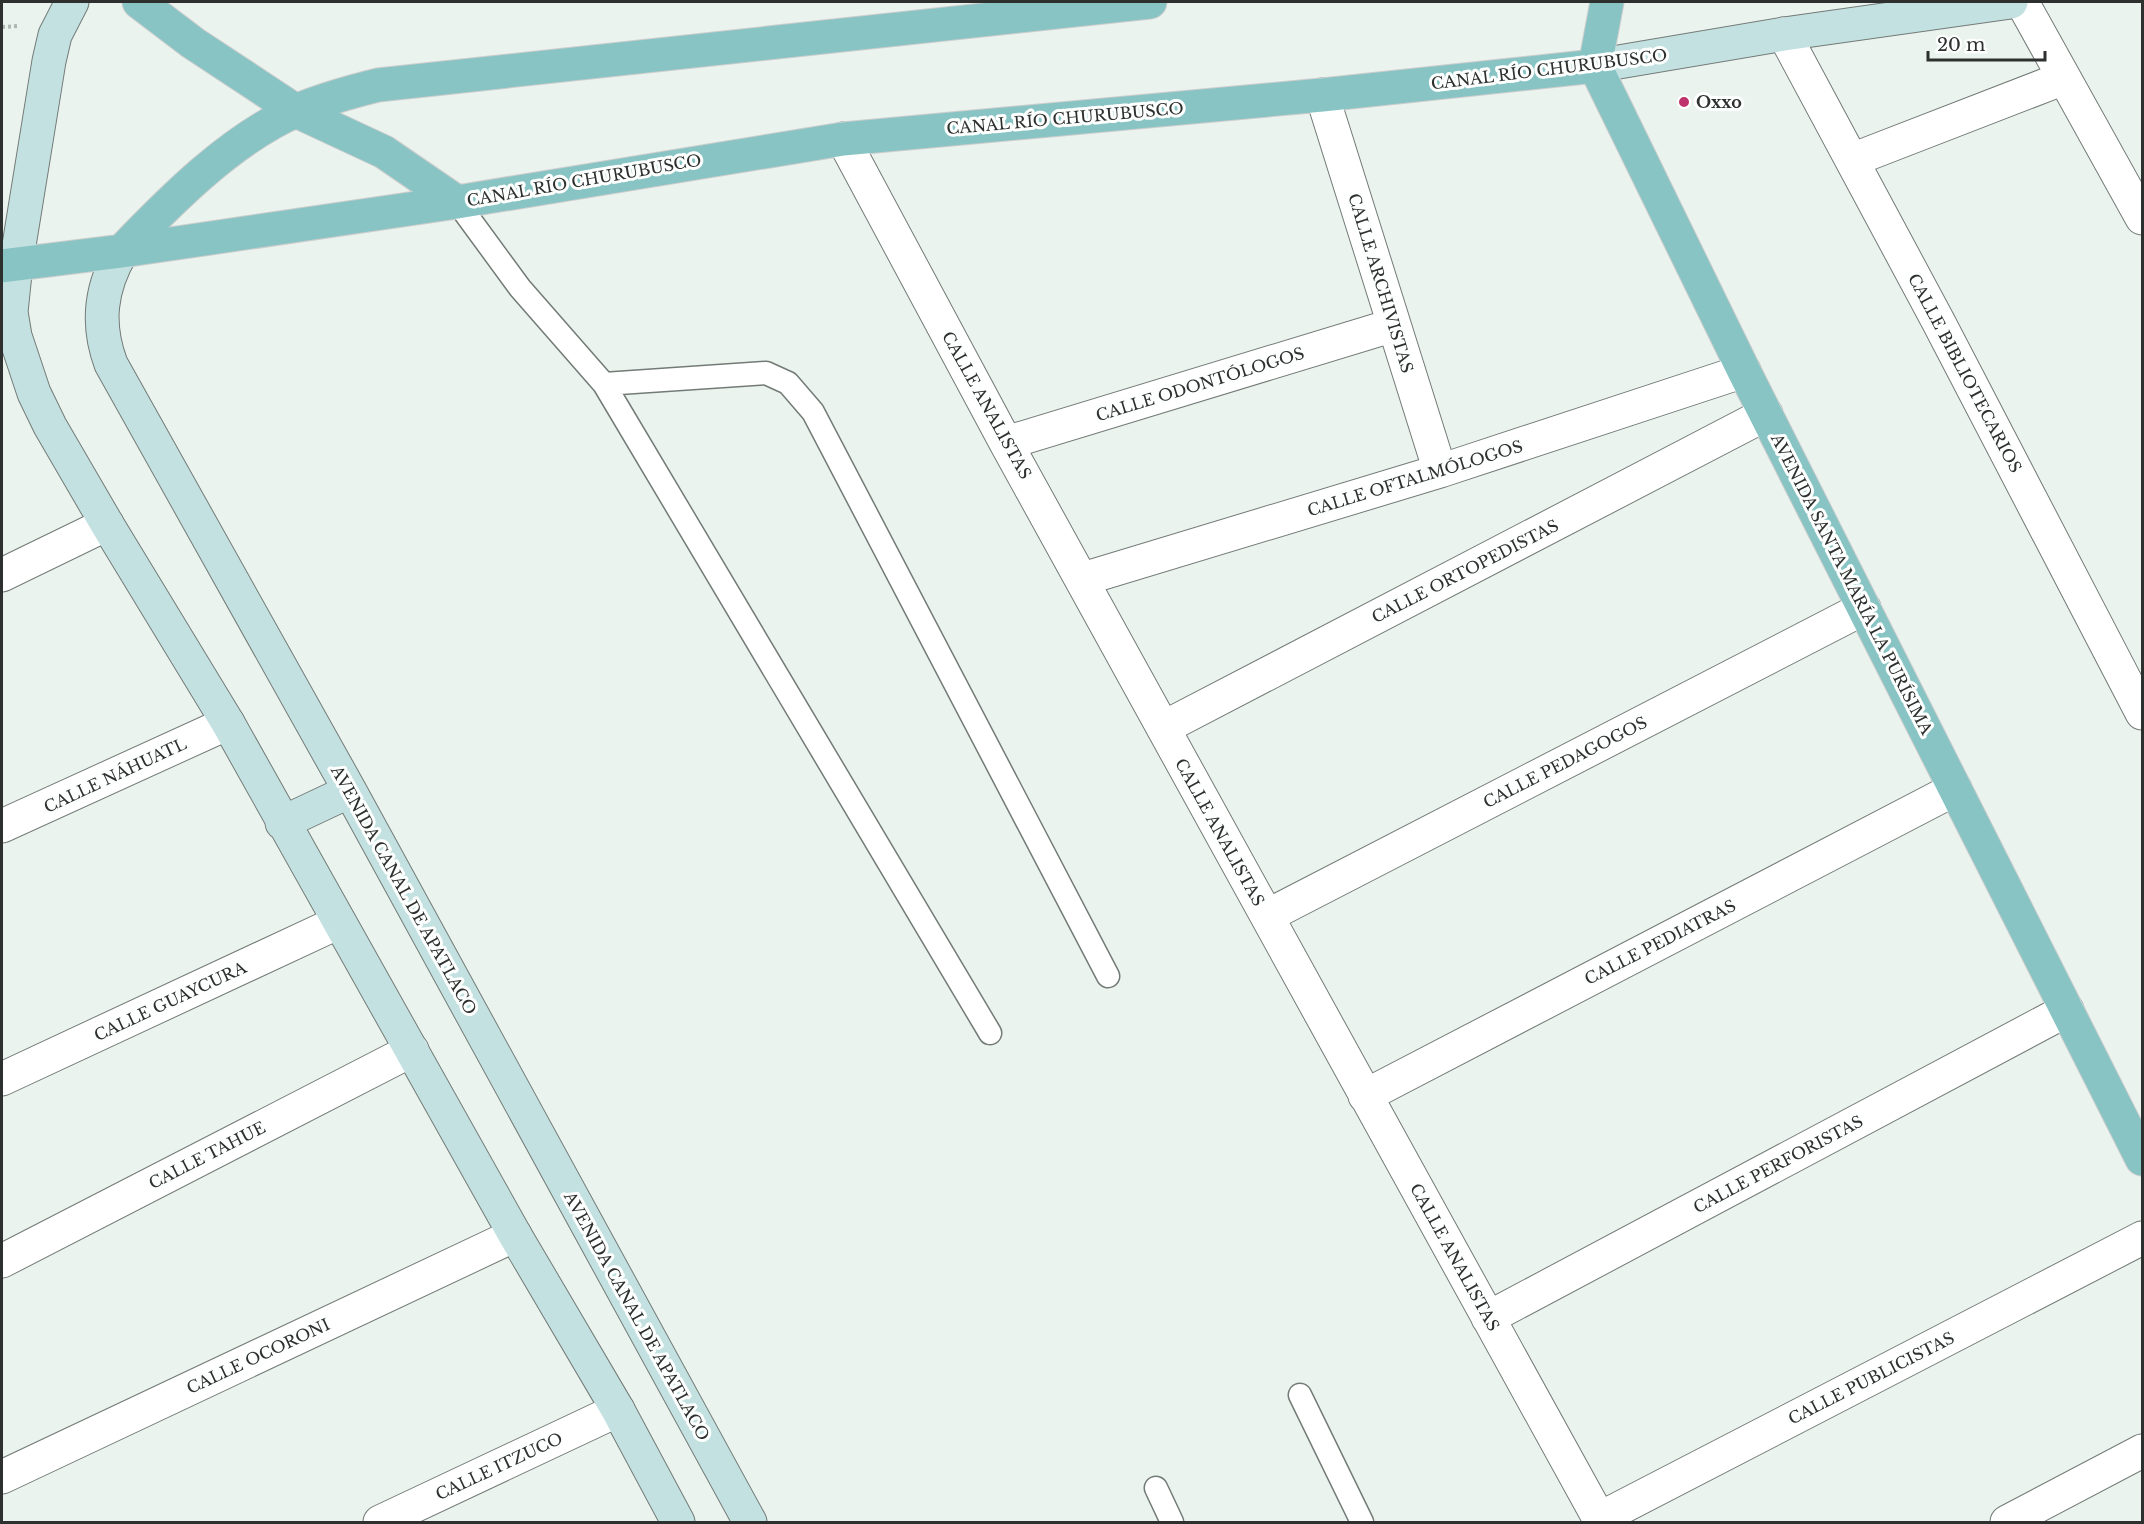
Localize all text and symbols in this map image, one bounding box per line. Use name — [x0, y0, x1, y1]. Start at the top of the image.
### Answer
scale bar — [1928, 24, 2045, 62]
text: 20 m — [1937, 34, 1985, 56]
street label: CANAL RÍO CHURUBUSCO — [1430, 45, 1668, 93]
place label: Oxxo — [1696, 92, 1742, 112]
marker: Oxxo — [1677, 95, 1691, 109]
street label: CANAL RÍO CHURUBUSCO — [946, 98, 1184, 138]
street label: CANAL RÍO CHURUBUSCO — [465, 150, 703, 210]
street label: CALLE ARCHIVISTAS — [1344, 191, 1418, 375]
street label: CALLE BIBLIOTECARIOS — [1904, 270, 2026, 476]
street label: CALLE ANALISTAS — [938, 328, 1036, 482]
street label: CALLE ODONTÓLOGOS — [1093, 343, 1307, 425]
street label: AVENIDA SANTA MARÍA LA PURÍSIMA — [1767, 429, 1937, 738]
street label: CALLE OFTALMÓLOGOS — [1305, 436, 1525, 520]
street label: CALLE ORTOPEDISTAS — [1368, 515, 1562, 627]
street label: CALLE PEDAGOGOS — [1480, 712, 1650, 812]
street label: CALLE NÁHUATL — [41, 733, 190, 817]
street label: CALLE ANALISTAS — [1171, 755, 1269, 909]
street label: AVENIDA CANAL DE APATLACO — [327, 761, 481, 1018]
street label: CALLE PEDIATRAS — [1581, 895, 1739, 989]
street label: CALLE GUAYCURA — [91, 957, 250, 1045]
street label: CALLE PERFORISTAS — [1690, 1111, 1866, 1217]
street label: CALLE TAHUE — [145, 1117, 269, 1193]
street label: CALLE ANALISTAS — [1406, 1180, 1504, 1334]
street label: AVENIDA CANAL DE APATLACO — [560, 1187, 714, 1444]
street label: CALLE OCORONI — [183, 1314, 333, 1398]
street label: CALLE PUBLICISTAS — [1785, 1327, 1957, 1429]
street label: CALLE ITZUCO — [432, 1428, 566, 1504]

